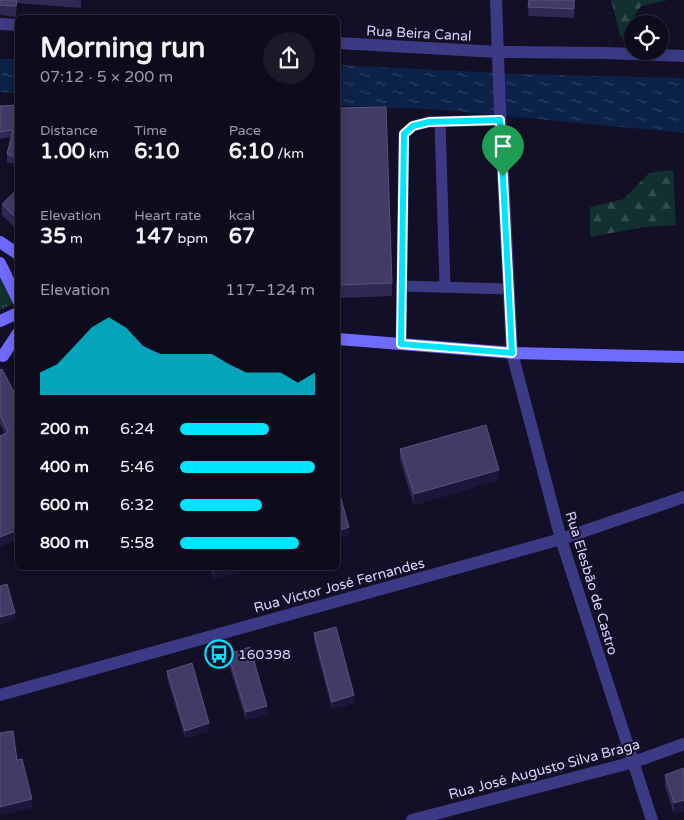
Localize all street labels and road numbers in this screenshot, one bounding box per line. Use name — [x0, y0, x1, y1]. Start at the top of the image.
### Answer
street label: Rua Beira Canal — [366, 22, 472, 45]
street label: Rua Elesbão de Castro — [562, 509, 622, 657]
street label: Rua Victor José Fernandes — [252, 554, 427, 617]
street label: Rua José Augusto Silva Braga — [447, 736, 642, 803]

